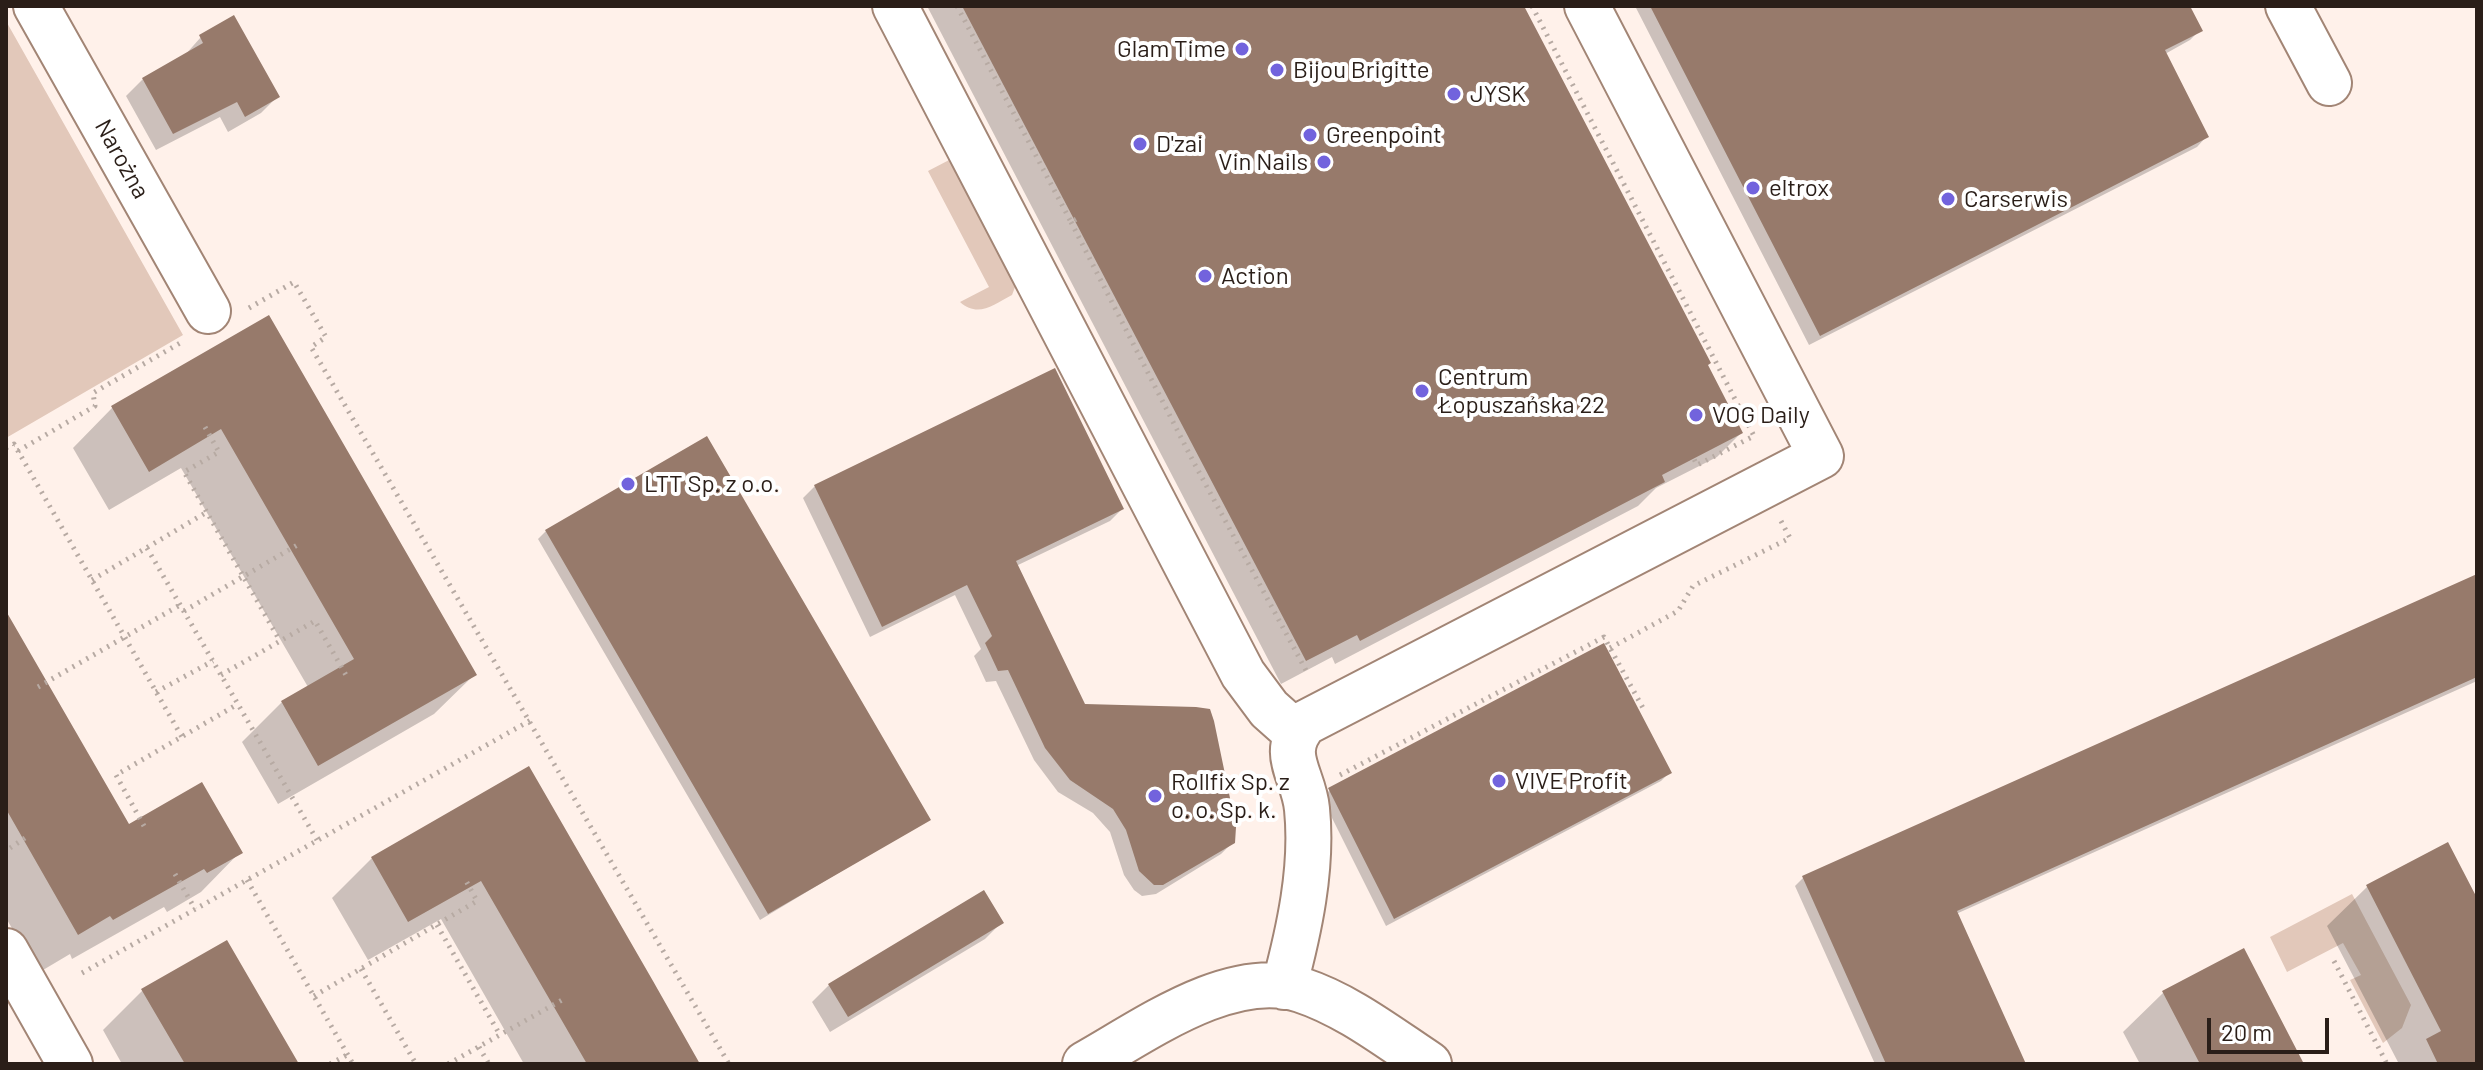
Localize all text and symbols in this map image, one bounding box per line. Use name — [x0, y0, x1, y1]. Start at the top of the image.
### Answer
place label: Glam Time — [1117, 35, 1226, 63]
marker: Glam Time — [1233, 40, 1251, 58]
place label: Bijou Brigitte — [1293, 56, 1430, 84]
marker: Bijou Brigitte — [1268, 61, 1286, 79]
place label: JYSK — [1470, 80, 1526, 108]
marker: JYSK — [1445, 85, 1463, 103]
street label: Narożna — [89, 114, 155, 204]
place label: Greenpoint — [1326, 121, 1442, 149]
marker: Greenpoint — [1301, 126, 1319, 144]
place label: D'zai — [1156, 130, 1203, 158]
marker: D'zai — [1131, 135, 1149, 153]
place label: Vin Nails — [1218, 148, 1308, 176]
marker: Vin Nails — [1315, 153, 1333, 171]
place label: eltrox — [1769, 174, 1829, 202]
marker: eltrox — [1744, 179, 1762, 197]
place label: Carserwis — [1964, 185, 2068, 213]
marker: Carserwis — [1939, 190, 1957, 208]
place label: Action — [1221, 262, 1289, 290]
marker: Action — [1196, 267, 1214, 285]
place label: Centrum Łopuszańska 22 — [1438, 363, 1605, 419]
marker: Centrum Łopuszańska 22 — [1413, 382, 1431, 400]
place label: VOG Daily — [1712, 401, 1810, 429]
marker: VOG Daily — [1687, 406, 1705, 424]
place label: LTT Sp. z o.o. — [644, 470, 780, 498]
marker: LTT Sp. z o.o. — [619, 475, 637, 493]
place label: VIVE Profit — [1515, 767, 1628, 795]
place label: Rollfix Sp. z o. o. Sp. k. — [1171, 768, 1290, 824]
marker: VIVE Profit — [1490, 772, 1508, 790]
marker: Rollfix Sp. z o. o. Sp. k. — [1146, 787, 1164, 805]
scale bar — [2211, 1002, 2333, 1052]
text: 20 m — [2221, 1017, 2272, 1046]

